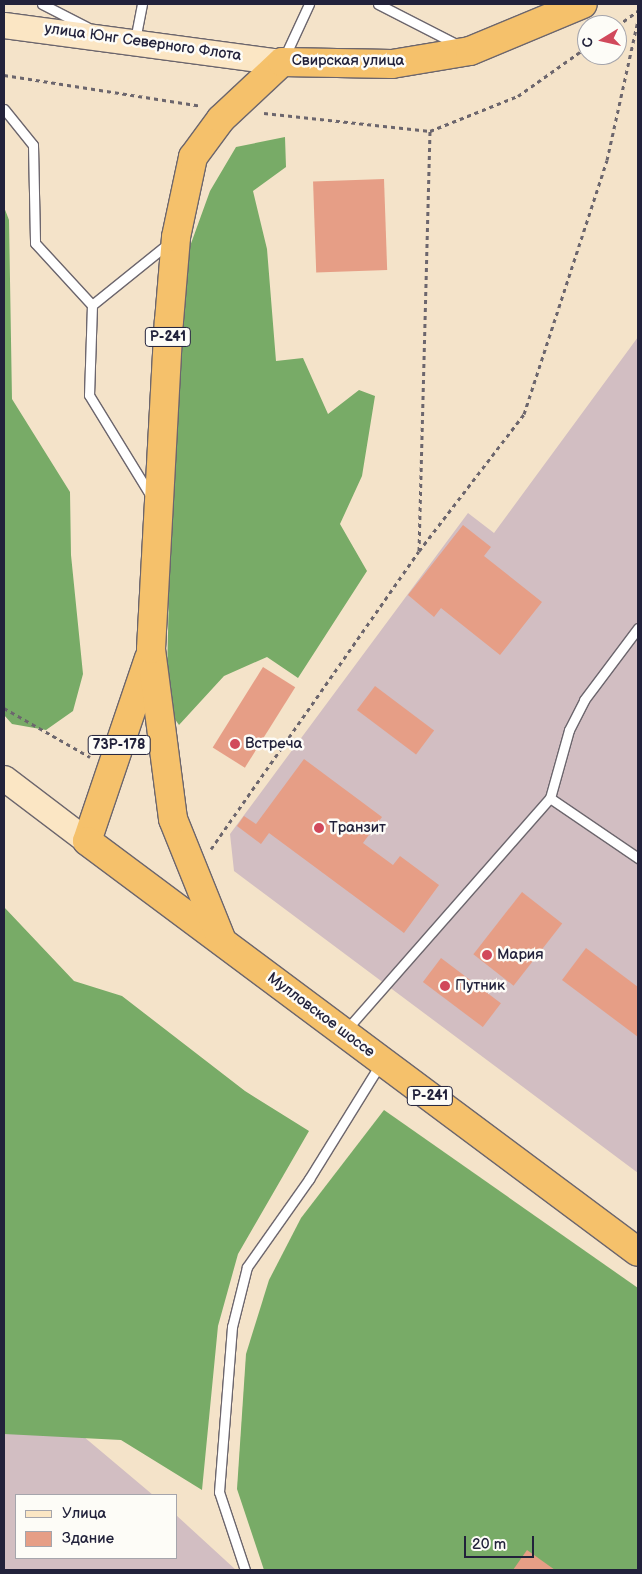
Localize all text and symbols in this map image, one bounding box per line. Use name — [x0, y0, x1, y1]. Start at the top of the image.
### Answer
north arrow — [577, 15, 627, 65]
street label: улица Юнг Северного Флота — [43, 19, 243, 65]
text: С — [579, 36, 597, 48]
street label: Свирская улица — [292, 52, 404, 70]
road number: Р-241 — [144, 326, 192, 348]
road number: 73Р-178 — [86, 734, 152, 756]
place label: Встреча — [245, 735, 302, 753]
marker: Встреча — [229, 738, 241, 750]
place label: Транзит — [329, 819, 386, 837]
marker: Транзит — [313, 822, 325, 834]
place label: Мария — [497, 946, 544, 964]
marker: Мария — [481, 949, 493, 961]
street label: Мулловское шоссе — [264, 969, 378, 1061]
place label: Путник — [455, 977, 505, 995]
marker: Путник — [439, 980, 451, 992]
road number: Р-241 — [406, 1084, 454, 1108]
legend — [15, 1494, 178, 1559]
text: Улица — [62, 1504, 106, 1523]
scale bar — [467, 1526, 537, 1558]
text: Здание — [62, 1529, 114, 1548]
text: 20 m — [472, 1535, 506, 1554]

